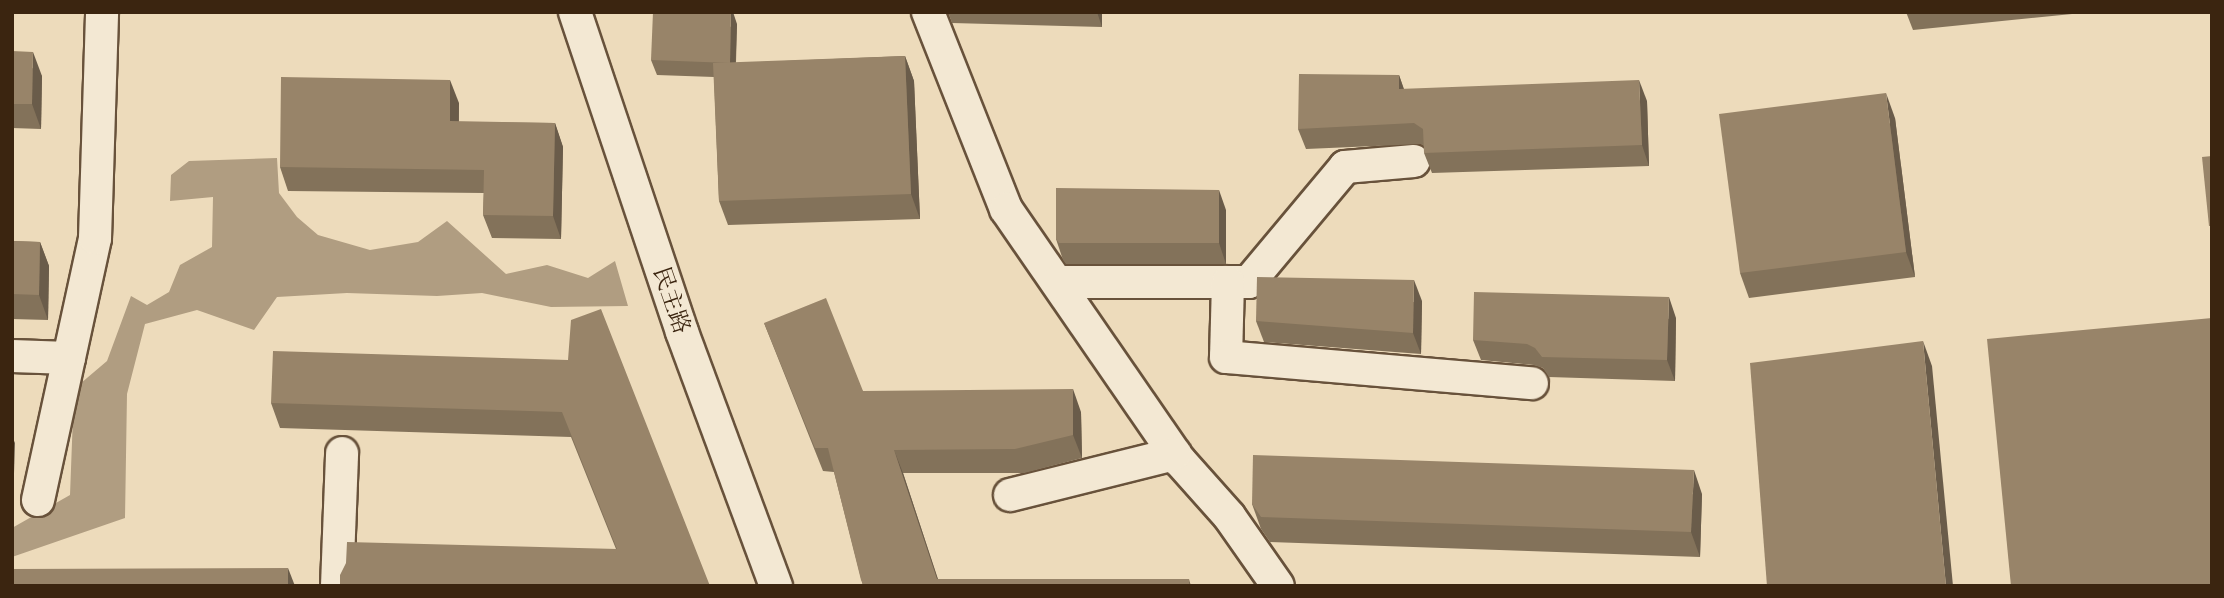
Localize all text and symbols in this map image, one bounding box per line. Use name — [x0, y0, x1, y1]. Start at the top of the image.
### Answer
street label: 民主路 — [648, 263, 696, 337]

